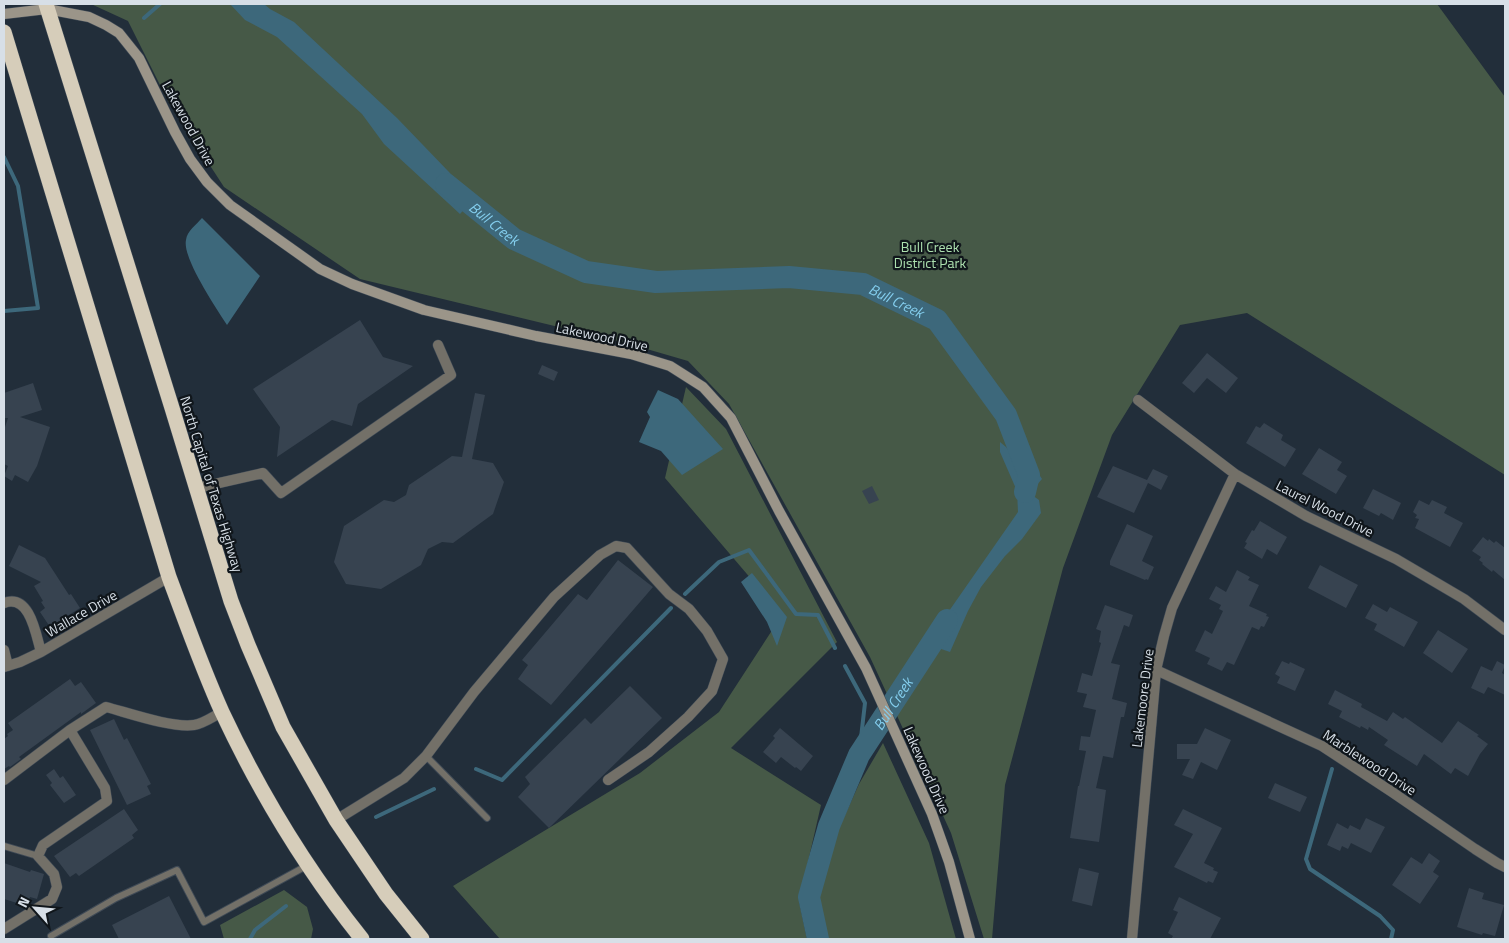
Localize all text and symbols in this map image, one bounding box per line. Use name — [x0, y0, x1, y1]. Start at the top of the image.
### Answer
street label: Lakewood Drive — [157, 77, 221, 169]
water label: Bull Creek — [464, 196, 524, 252]
park label: Bull Creek District Park — [894, 236, 966, 273]
water label: Bull Creek — [865, 277, 930, 324]
street label: Lakewood Drive — [554, 316, 650, 356]
street label: North Capital of Texas Highway — [175, 393, 249, 575]
street label: Laurel Wood Drive — [1272, 474, 1378, 542]
street label: Wallace Drive — [41, 584, 121, 642]
street label: Lakemoore Drive — [1126, 647, 1158, 749]
water label: Bull Creek — [867, 671, 919, 735]
street label: Lakewood Drive — [898, 723, 956, 817]
street label: Marblewood Drive — [1319, 724, 1421, 800]
north arrow — [10, 883, 60, 933]
text: N — [11, 893, 35, 911]

